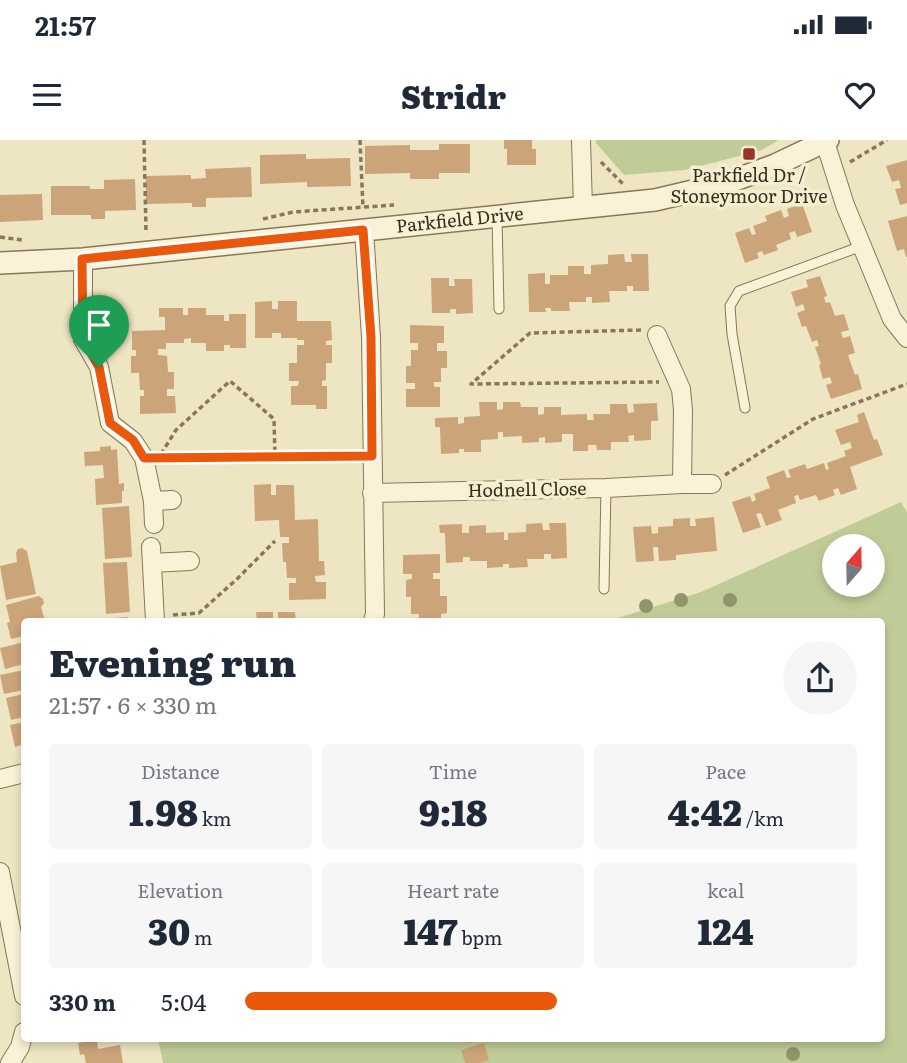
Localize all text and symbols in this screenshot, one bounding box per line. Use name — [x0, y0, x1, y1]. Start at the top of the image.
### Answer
text: 21:57 — [35, 5, 96, 44]
text: Stridr — [401, 71, 506, 119]
icon: menu — [28, 76, 66, 114]
icon: heart — [841, 76, 879, 114]
marker: Parkfield Dr / Stoneymoor Drive — [741, 146, 757, 162]
place label: Parkfield Dr / Stoneymoor Drive — [670, 161, 828, 209]
street label: Parkfield Drive — [395, 199, 525, 239]
pin — [69, 295, 129, 367]
icon: arrive — [80, 306, 118, 344]
street label: Hodnell Close — [467, 474, 587, 503]
north arrow — [822, 534, 886, 597]
map controls — [822, 534, 885, 597]
text: Evening run — [49, 632, 296, 689]
button: share — [783, 641, 857, 715]
text: 21:57 · 6 × 330 m — [49, 687, 217, 721]
text: Distance — [141, 757, 220, 785]
text: Time — [429, 757, 477, 785]
text: Pace — [705, 757, 746, 785]
text: 1.98 — [129, 785, 198, 837]
text: 9:18 — [419, 785, 487, 837]
text: 4:42 — [667, 785, 742, 837]
text: km — [198, 804, 232, 832]
text: /km — [742, 804, 784, 832]
text: Elevation — [137, 876, 223, 904]
text: Heart rate — [407, 876, 499, 904]
text: kcal — [707, 876, 744, 904]
text: 30 — [148, 904, 190, 956]
text: 147 — [403, 904, 457, 956]
text: 124 — [698, 904, 754, 956]
text: m — [190, 923, 213, 951]
text: bpm — [457, 923, 503, 951]
text: 330 m — [49, 984, 116, 1018]
text: 5:04 — [161, 984, 206, 1018]

